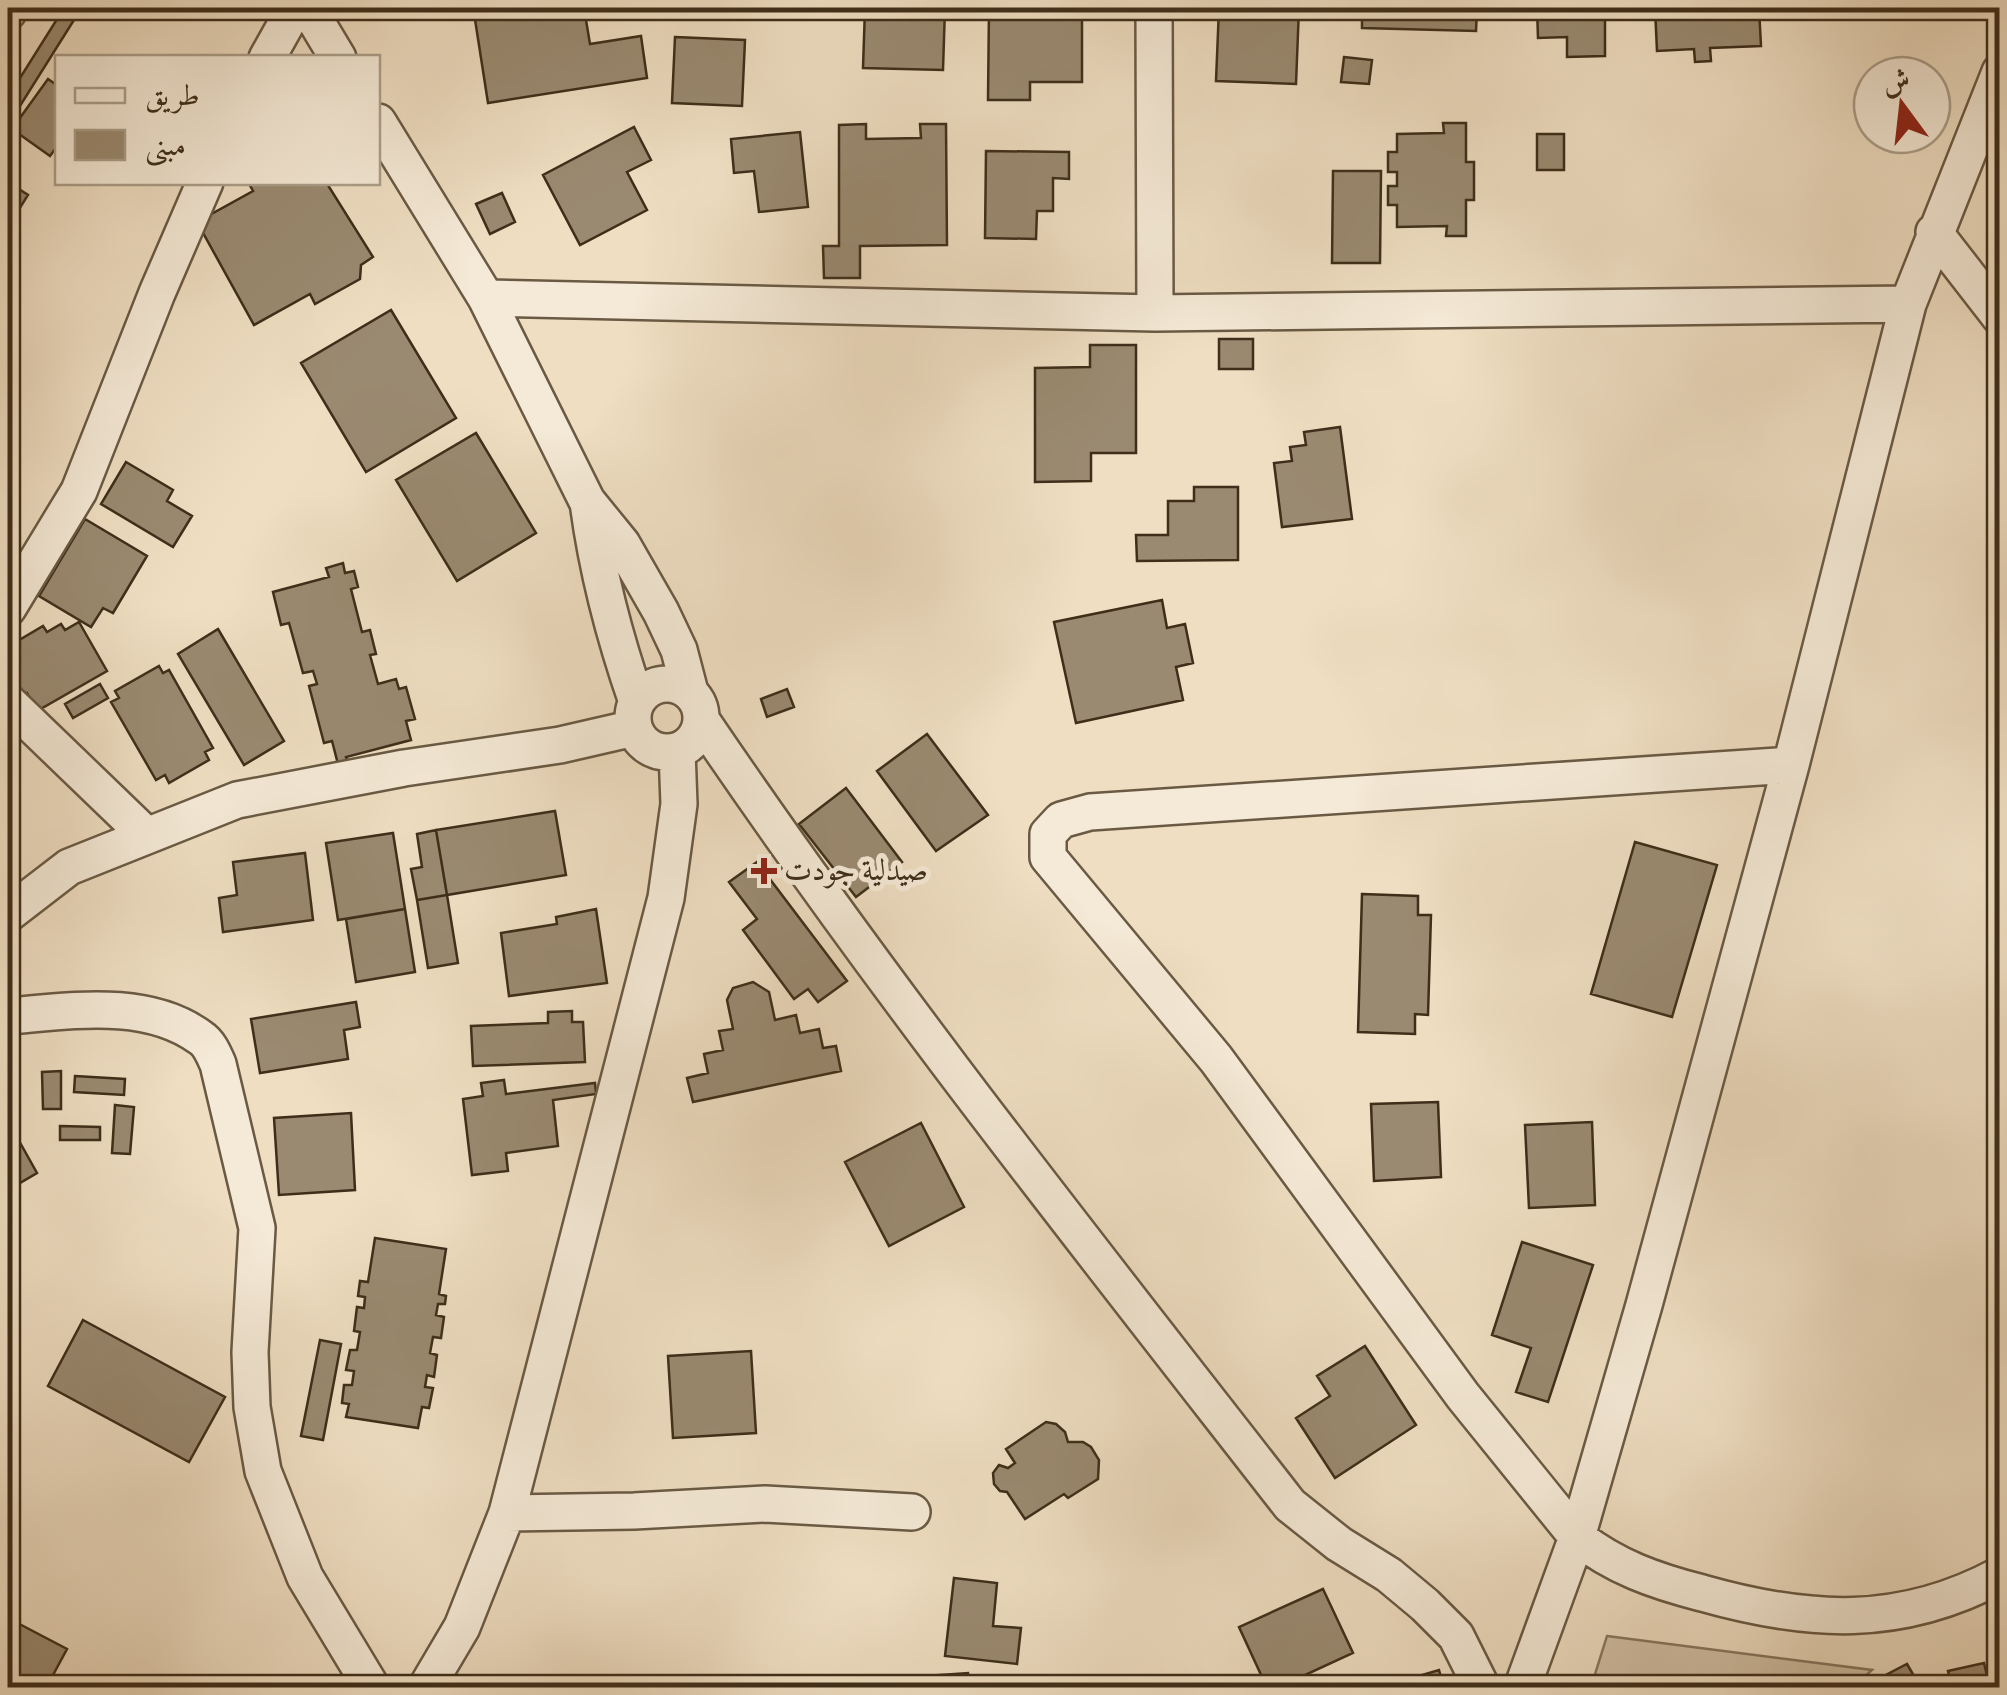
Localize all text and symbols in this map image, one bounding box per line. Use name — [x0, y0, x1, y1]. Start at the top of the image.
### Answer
legend — [55, 55, 380, 185]
north arrow — [1852, 55, 1952, 155]
text: ش — [1878, 62, 1914, 103]
text: طريق — [145, 78, 200, 115]
text: مبنى — [145, 128, 186, 167]
place label: صيدلية جودت — [784, 853, 928, 890]
marker: صيدلية جودت — [753, 860, 775, 882]

